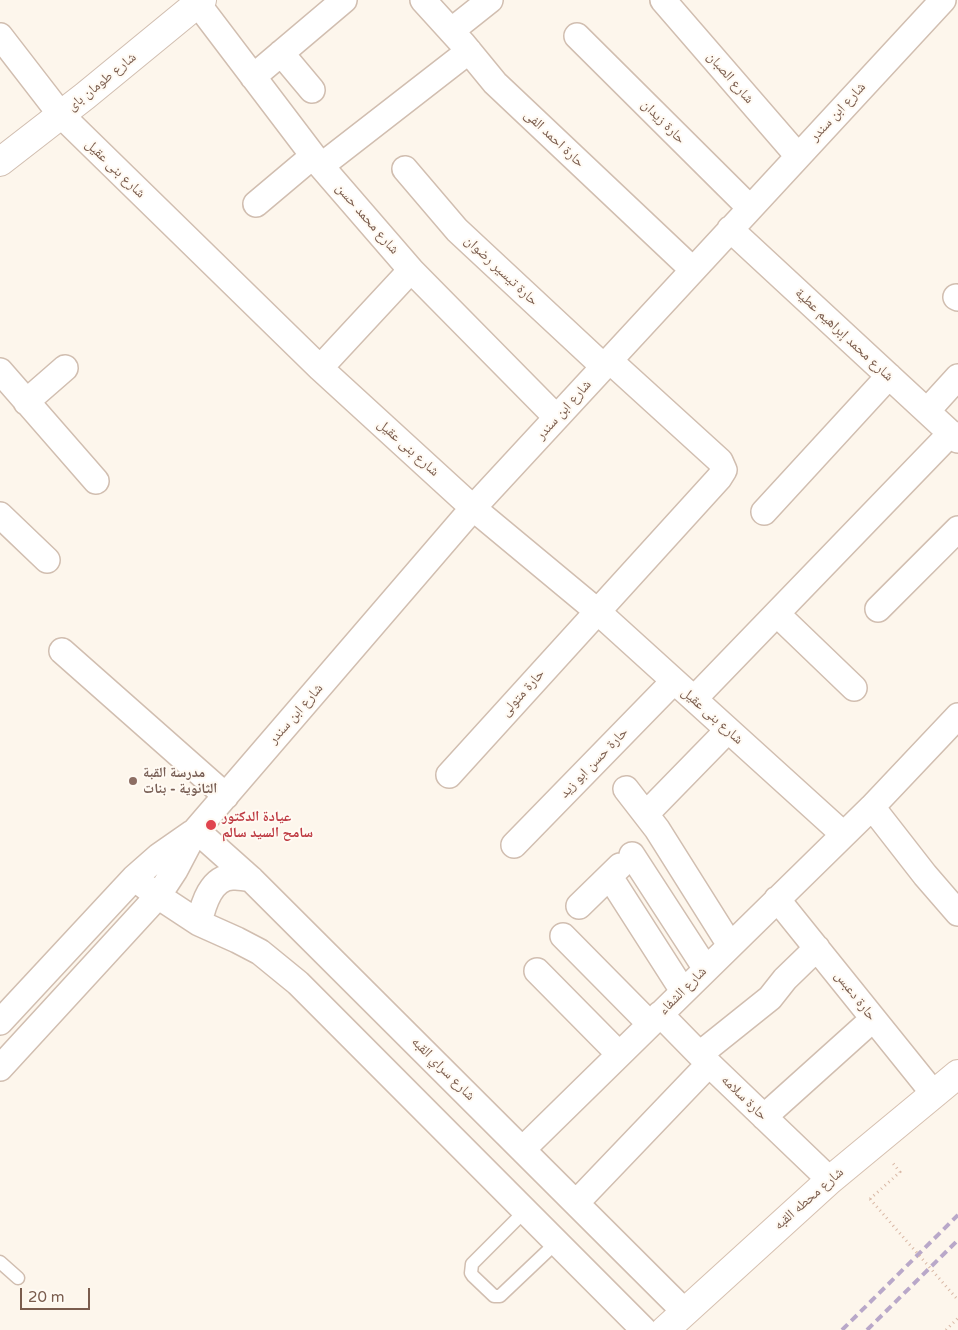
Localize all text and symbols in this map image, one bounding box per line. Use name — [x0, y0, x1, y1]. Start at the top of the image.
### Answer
street label: شارع طومان باى — [64, 49, 140, 115]
street label: شارع الصبان — [703, 49, 757, 107]
street label: شارع ابن سندر — [806, 79, 870, 145]
street label: حارة زيدان — [637, 96, 689, 148]
street label: حارة احمد الفى — [520, 107, 588, 171]
street label: شارع بنى عقيل — [81, 136, 149, 202]
street label: شارع محمد حسن — [332, 180, 402, 258]
street label: حارة تيسير رضوان — [460, 232, 542, 310]
street label: شارع محمد إبراهيم عطية — [791, 285, 897, 385]
street label: شارع ابن سندر — [533, 377, 595, 443]
street label: شارع بنى عقيل — [374, 416, 442, 480]
street label: حارة متولى — [497, 666, 549, 720]
street label: شارع ابن سندر — [265, 680, 327, 748]
street label: شارع بنى عقيل — [678, 684, 746, 748]
street label: حارة حسن ابو زيد — [556, 724, 632, 802]
place label: مدرسة القبة الثانوية - بنات — [143, 765, 217, 798]
marker: مدرسة القبة الثانوية - بنات — [127, 775, 139, 787]
place label: عيادة الدكتور سامح السيد سالم — [222, 809, 313, 842]
marker: عيادة الدكتور سامح السيد سالم — [204, 818, 218, 832]
street label: شارع الشفاء — [656, 964, 710, 1018]
street label: حارة دعبس — [830, 968, 880, 1024]
street label: شارع سراي القبه — [408, 1034, 478, 1104]
street label: حارة سلامه — [717, 1072, 771, 1124]
street label: شارع محطه القبه — [771, 1164, 847, 1234]
scale bar — [22, 1278, 92, 1310]
text: 20 m — [28, 1288, 65, 1306]

